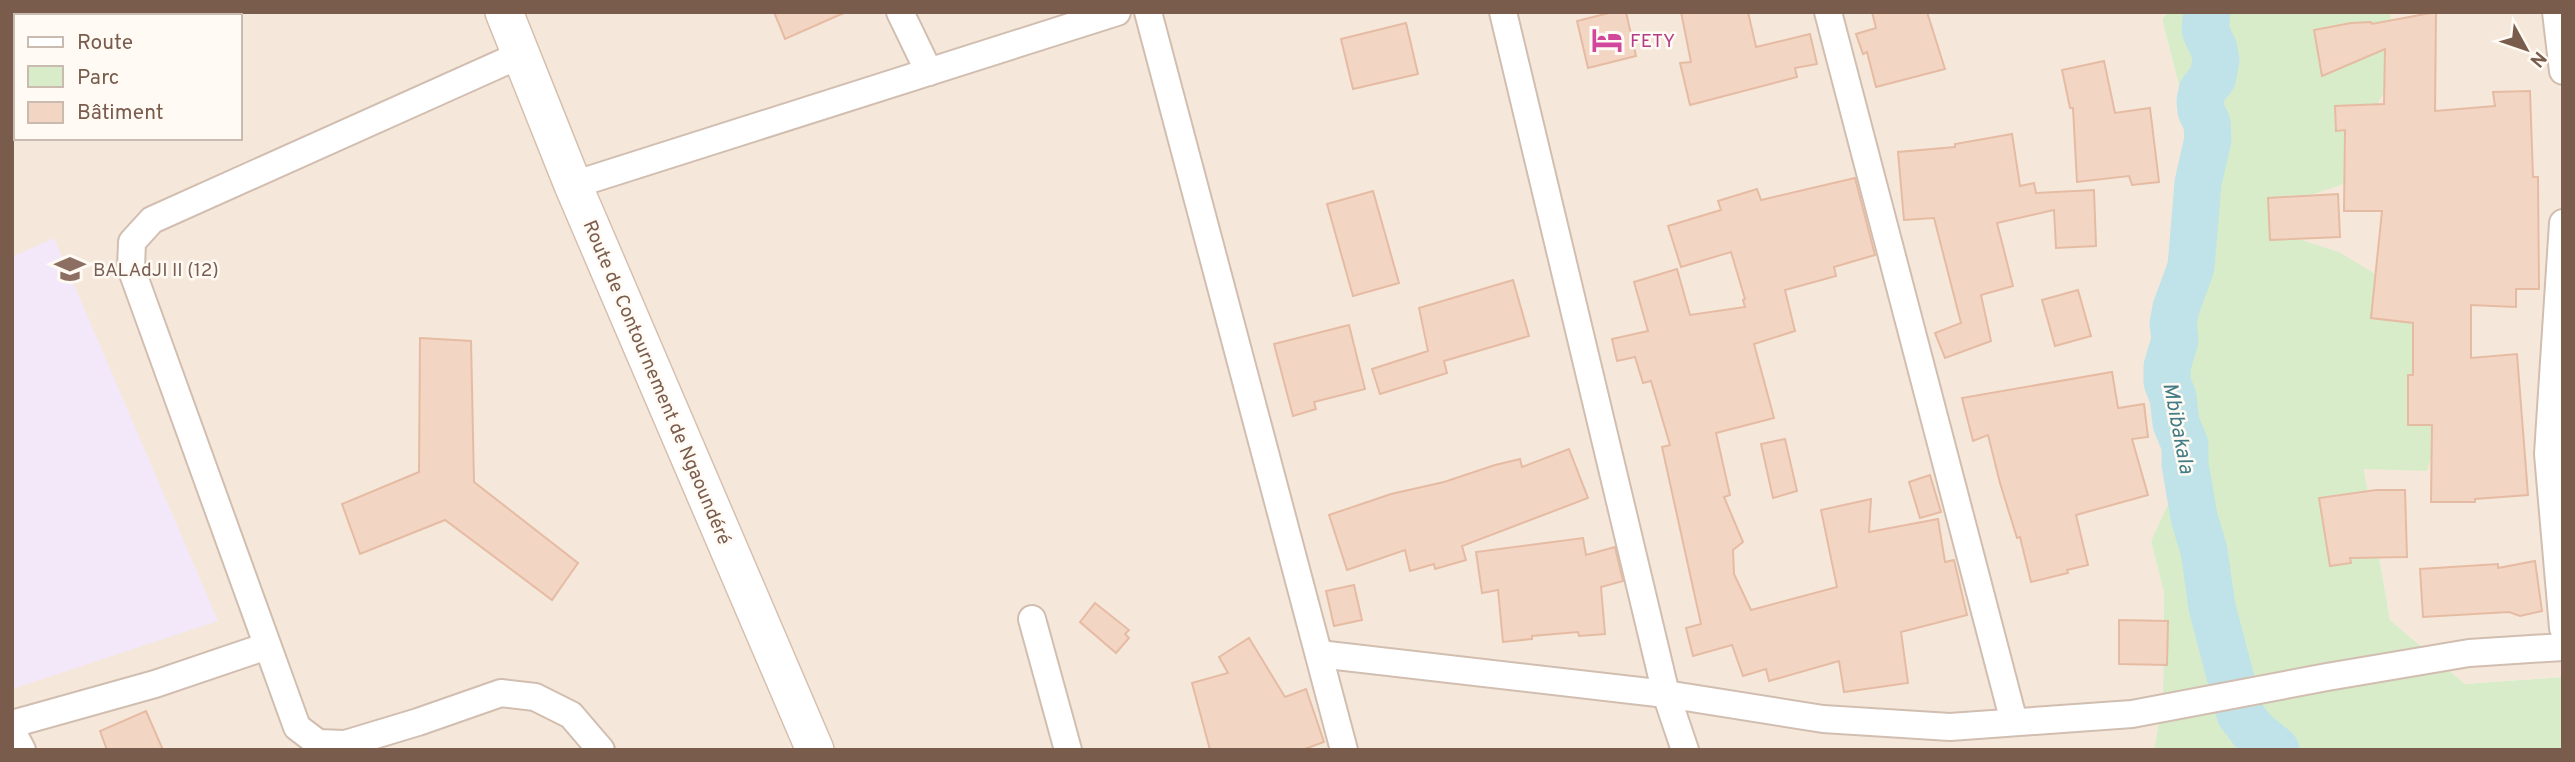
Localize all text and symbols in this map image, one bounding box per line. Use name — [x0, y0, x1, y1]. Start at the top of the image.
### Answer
legend — [14, 14, 242, 140]
north arrow — [2491, 14, 2561, 84]
hotel icon: FETY — [1590, 23, 1624, 57]
text: Route — [77, 30, 133, 57]
place label: FETY — [1630, 30, 1675, 54]
text: N — [2524, 46, 2551, 72]
text: Parc — [77, 65, 119, 92]
text: Bâtiment — [77, 100, 164, 127]
street label: Route de Contournement de Ngaoundéré — [577, 217, 736, 549]
school or university icon: BALAdJI II (12) — [53, 252, 87, 286]
place label: BALAdJI II (12) — [93, 259, 219, 283]
water label: Mbibakala — [2155, 380, 2200, 476]

